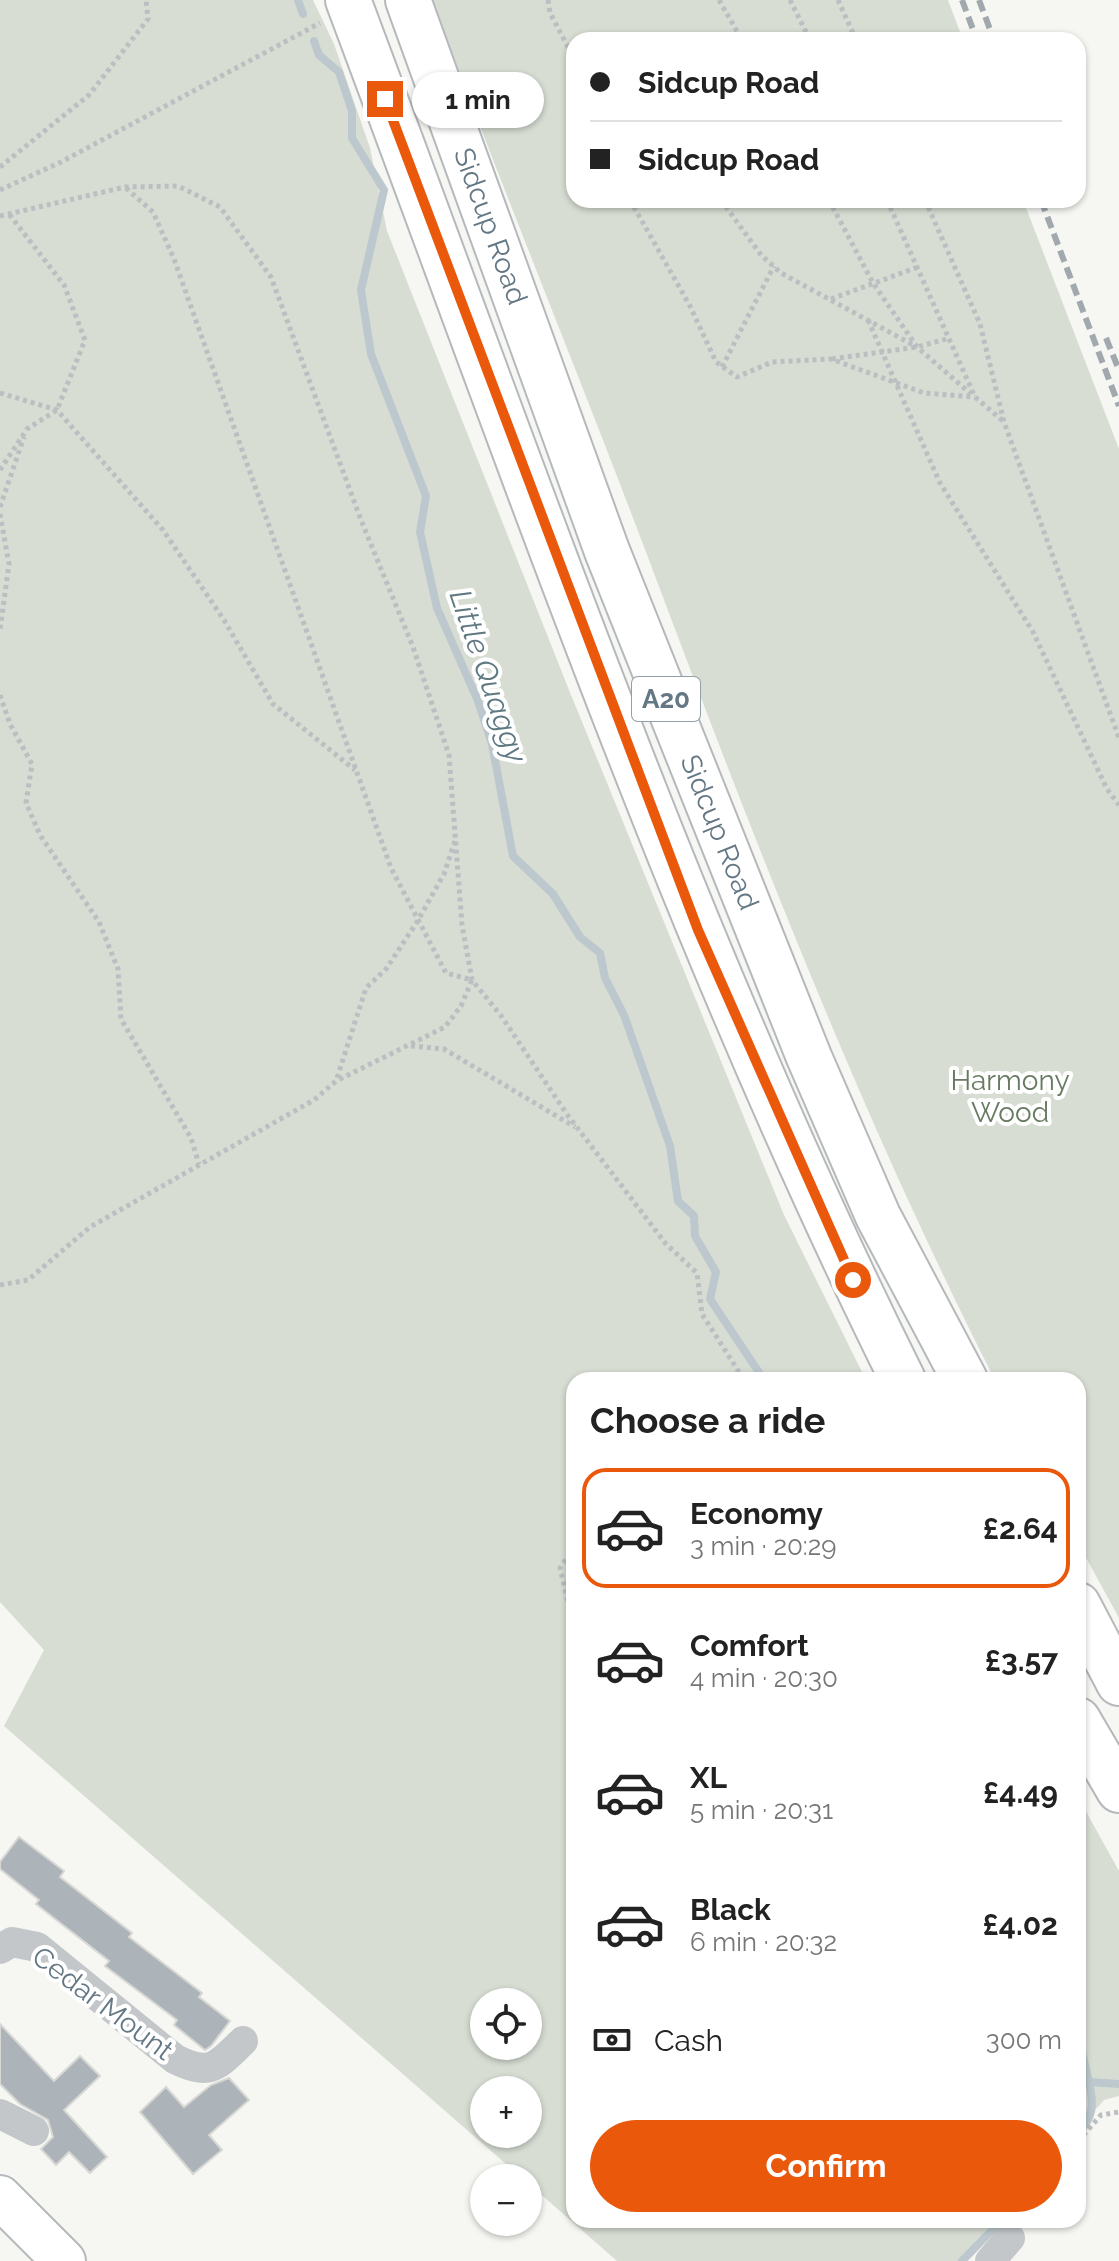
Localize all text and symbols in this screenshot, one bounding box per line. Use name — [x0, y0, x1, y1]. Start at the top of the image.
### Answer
text: Sidcup Road — [638, 65, 819, 100]
callout: 1 min — [413, 71, 545, 127]
route end — [367, 81, 403, 117]
text: 1 min — [445, 85, 511, 115]
text: Sidcup Road — [638, 142, 819, 177]
street label: Sidcup Road — [447, 143, 534, 309]
water label: Little Quaggy — [443, 585, 535, 768]
road number: A20 — [632, 677, 700, 721]
street label: Sidcup Road — [673, 750, 766, 914]
park label: Harmony Wood — [950, 1064, 1070, 1129]
route start — [835, 1262, 871, 1298]
text: Choose a ride — [590, 1399, 825, 1441]
icon: car — [594, 1492, 666, 1564]
text: Economy — [690, 1496, 823, 1531]
text: £2.64 — [983, 1511, 1058, 1546]
text: 3 min · 20:29 — [690, 1531, 837, 1561]
icon: car — [594, 1624, 666, 1696]
text: Comfort — [690, 1628, 809, 1663]
text: £3.57 — [985, 1643, 1058, 1678]
text: 4 min · 20:30 — [690, 1663, 838, 1693]
icon: car — [594, 1756, 666, 1828]
text: XL — [690, 1760, 727, 1795]
text: £4.49 — [983, 1775, 1058, 1810]
text: 5 min · 20:31 — [690, 1795, 833, 1825]
icon: car — [594, 1888, 666, 1960]
text: Black — [690, 1892, 771, 1927]
text: £4.02 — [982, 1907, 1058, 1942]
text: 6 min · 20:32 — [690, 1927, 837, 1957]
street label: Cedar Mount — [26, 1940, 180, 2067]
map controls — [470, 1988, 542, 2236]
button: locate — [470, 1988, 542, 2060]
icon: cash — [590, 2018, 634, 2062]
text: Cash — [654, 2023, 723, 2058]
text: 300 m — [986, 2025, 1062, 2055]
button: + — [470, 2076, 542, 2148]
button: Confirm — [590, 2120, 1062, 2212]
button: − — [470, 2164, 542, 2236]

